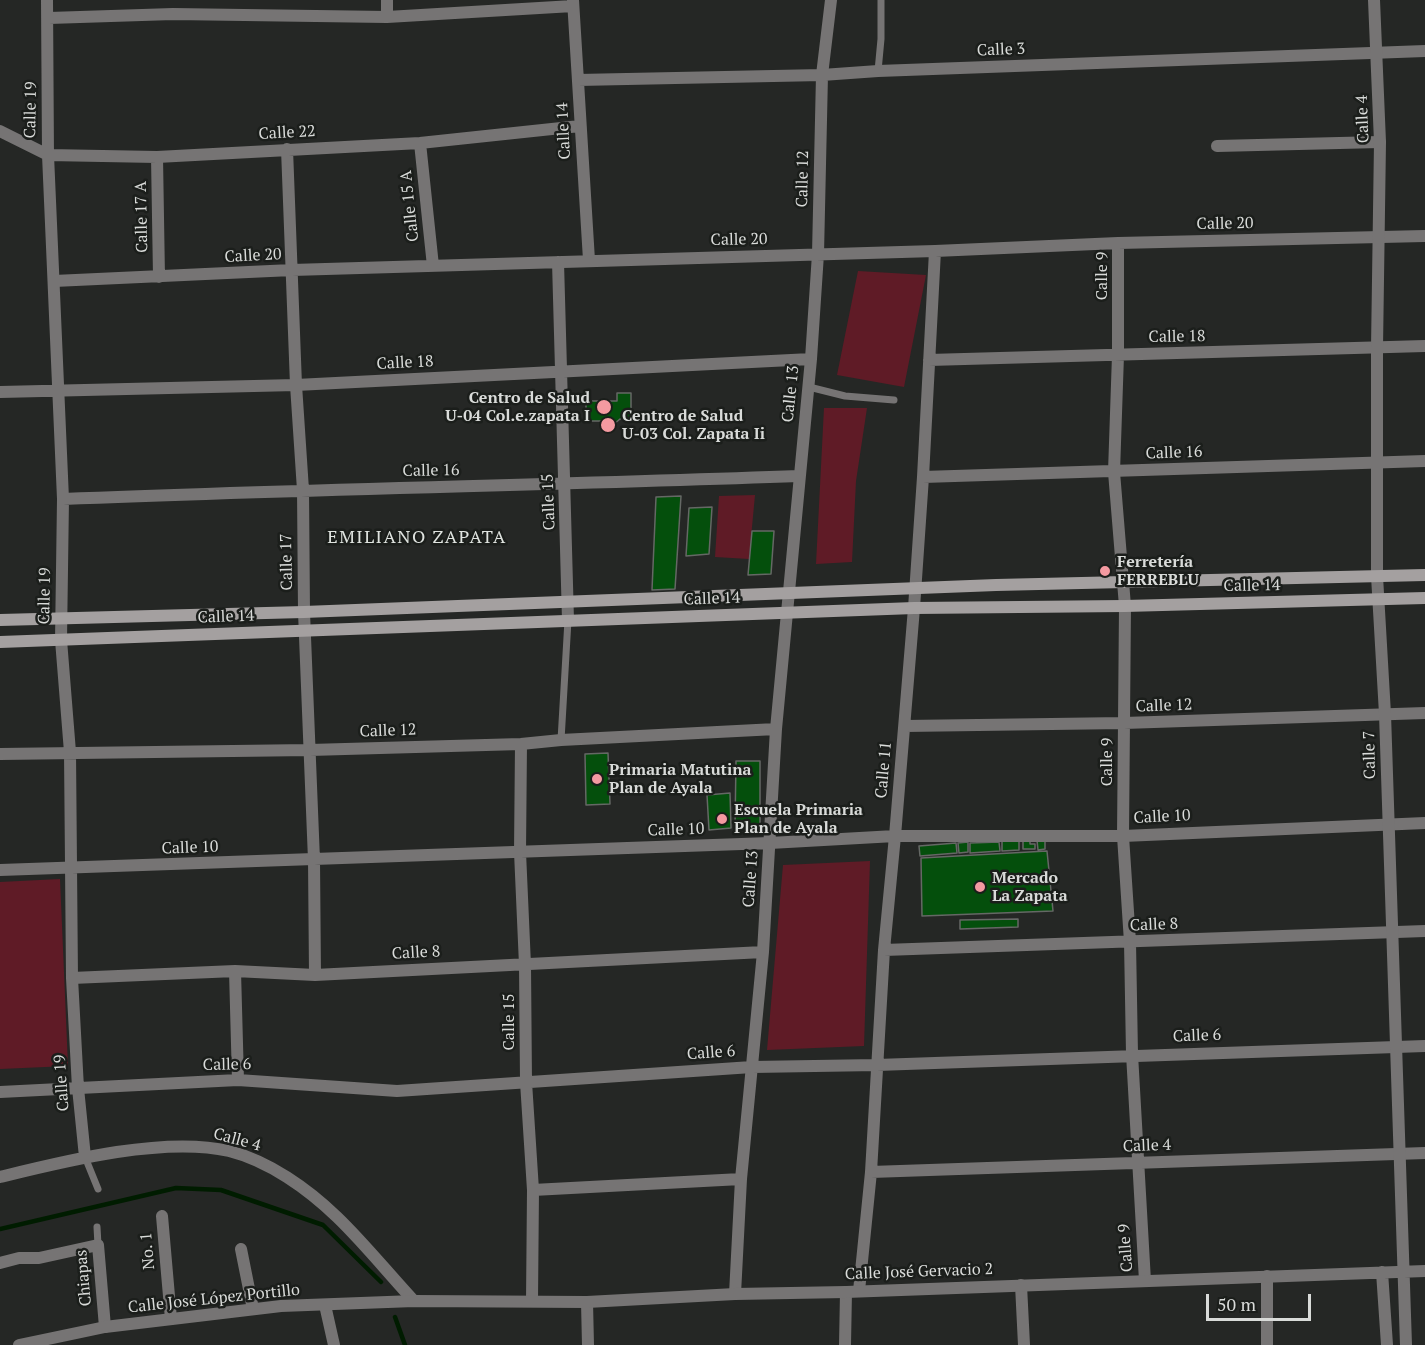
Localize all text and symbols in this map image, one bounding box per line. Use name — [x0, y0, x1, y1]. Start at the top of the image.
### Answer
street label: Calle 3 — [976, 40, 1026, 60]
street label: Calle 19 — [21, 81, 41, 139]
street label: Calle 4 — [1353, 94, 1373, 144]
street label: Calle 14 — [553, 102, 575, 160]
street label: Calle 22 — [258, 122, 316, 144]
street label: Calle 12 — [793, 150, 813, 208]
street label: Calle 15 A — [397, 169, 423, 243]
street label: Calle 17 A — [132, 181, 152, 253]
street label: Calle 20 — [1196, 214, 1254, 234]
street label: Calle 20 — [710, 230, 768, 250]
street label: Calle 20 — [224, 245, 282, 267]
street label: Calle 9 — [1092, 252, 1112, 300]
street label: Calle 18 — [1148, 327, 1206, 347]
street label: Calle 18 — [376, 352, 434, 374]
street label: Calle 13 — [778, 365, 804, 423]
place label: Centro de Salud U-04 Col.e.zapata I — [445, 388, 590, 426]
marker: Centro de Salud U-04 Col.e.zapata I — [595, 398, 613, 416]
place label: Centro de Salud U-03 Col. Zapata Ii — [622, 406, 765, 444]
marker: Centro de Salud U-03 Col. Zapata Ii — [599, 416, 617, 434]
street label: Calle 16 — [1145, 442, 1203, 464]
street label: Calle 16 — [402, 461, 460, 481]
street label: Calle 15 — [538, 473, 560, 531]
district label: EMILIANO ZAPATA — [327, 527, 507, 549]
street label: Calle 17 — [277, 533, 297, 591]
place label: Ferretería FERREBLU — [1117, 552, 1199, 590]
marker: Ferretería FERREBLU — [1098, 564, 1112, 578]
street label: Calle 19 — [35, 567, 55, 625]
street label: Calle 14 — [1223, 576, 1281, 596]
street label: Calle 14 — [683, 588, 741, 610]
street label: Calle 14 — [197, 606, 255, 628]
street label: Calle 12 — [1135, 695, 1193, 717]
street label: Calle 12 — [359, 720, 417, 742]
street label: Calle 7 — [1360, 731, 1380, 779]
street label: Calle 9 — [1097, 738, 1117, 786]
street label: Calle 11 — [872, 741, 896, 799]
place label: Primaria Matutina Plan de Ayala — [609, 760, 752, 798]
marker: Primaria Matutina Plan de Ayala — [590, 772, 604, 786]
place label: Escuela Primaria Plan de Ayala — [734, 800, 863, 838]
street label: Calle 10 — [1133, 806, 1191, 828]
marker: Escuela Primaria Plan de Ayala — [715, 812, 729, 826]
street label: Calle 10 — [647, 819, 705, 841]
street label: Calle 10 — [161, 837, 219, 859]
street label: Calle 13 — [739, 850, 763, 908]
place label: Mercado La Zapata — [992, 868, 1068, 906]
marker: Mercado La Zapata — [973, 880, 987, 894]
street label: Calle 8 — [1129, 915, 1179, 935]
street label: Calle 8 — [391, 942, 441, 964]
street label: Calle 15 — [499, 993, 519, 1051]
street label: Calle 6 — [1172, 1026, 1222, 1046]
street label: Calle 6 — [686, 1042, 736, 1064]
street label: Calle 19 — [50, 1054, 74, 1112]
street label: Calle 6 — [203, 1055, 251, 1075]
street label: Calle 4 — [211, 1124, 263, 1156]
street label: Calle 4 — [1122, 1136, 1172, 1156]
street label: Calle 9 — [1115, 1223, 1137, 1273]
street label: No. 1 — [137, 1232, 159, 1270]
street label: Chiapas — [72, 1249, 96, 1307]
street label: Calle José Gervacio 2 — [845, 1260, 993, 1284]
street label: Calle José López Portillo — [127, 1280, 301, 1318]
scale bar — [1209, 1282, 1314, 1320]
text: 50 m — [1217, 1292, 1256, 1316]

